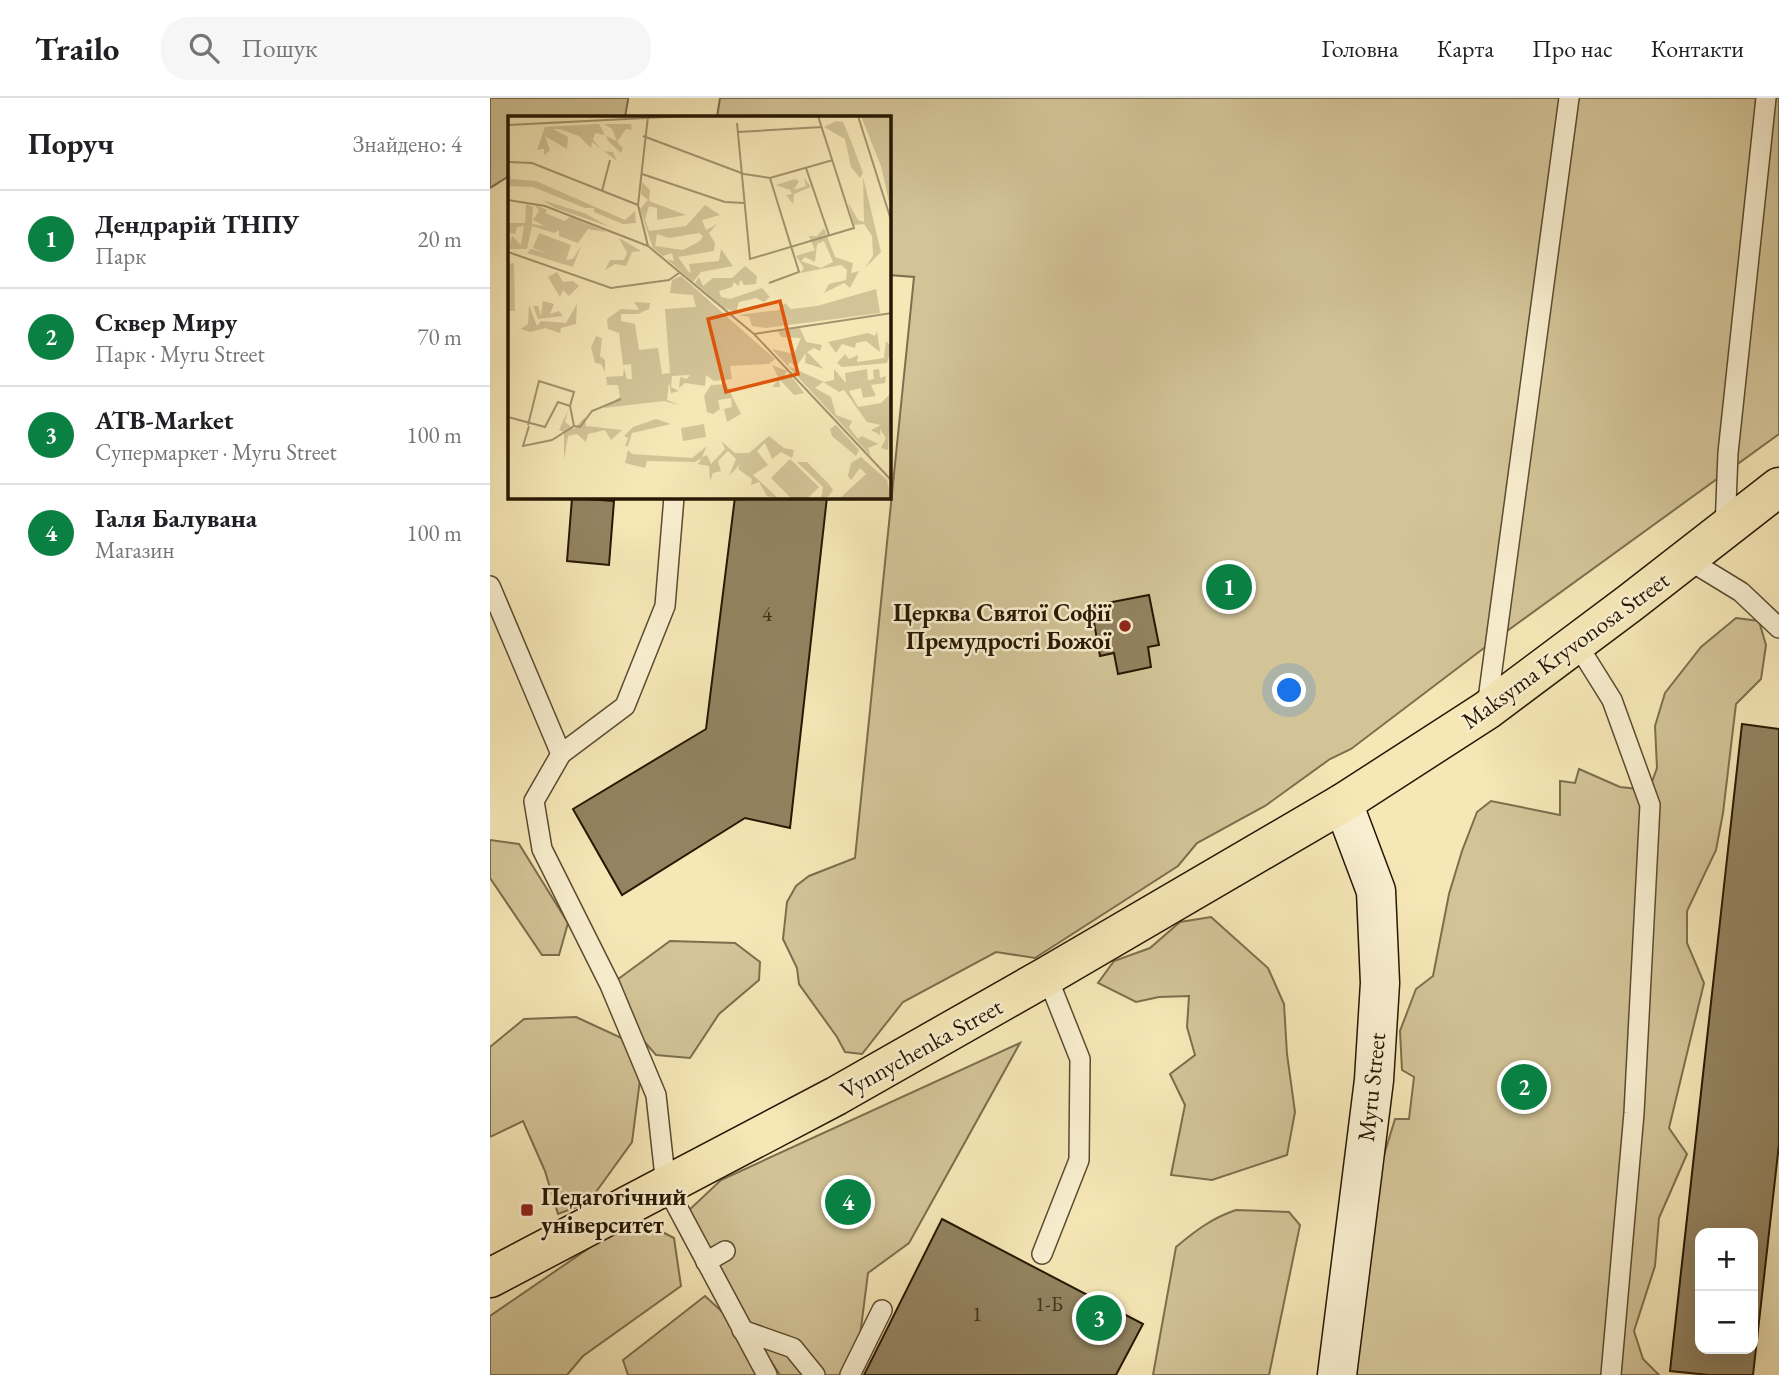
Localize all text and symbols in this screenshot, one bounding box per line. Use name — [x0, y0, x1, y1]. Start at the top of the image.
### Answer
search box — [161, 17, 651, 80]
text: Trailo — [35, 27, 119, 70]
icon: search — [185, 29, 223, 67]
text: Пошук — [241, 31, 318, 65]
text: Головна — [1321, 33, 1399, 64]
text: Карта — [1437, 33, 1494, 64]
text: Про нас — [1532, 33, 1613, 64]
text: Контакти — [1651, 33, 1744, 64]
inset map — [508, 116, 891, 499]
text: Поруч — [28, 124, 114, 163]
text: Знайдено: 4 — [353, 129, 462, 159]
text: Дендрарій ТНПУ — [95, 207, 299, 241]
text: 1 — [45, 224, 57, 254]
text: 20 m — [417, 224, 462, 254]
text: Парк — [95, 241, 146, 271]
text: Сквер Миру — [95, 305, 237, 339]
text: 2 — [45, 322, 57, 352]
text: 70 m — [417, 322, 462, 352]
text: Парк · Myru Street — [95, 339, 265, 369]
text: ATB-Market — [95, 403, 234, 437]
text: 3 — [45, 420, 57, 450]
text: 100 m — [406, 420, 462, 450]
text: Супермаркет · Myru Street — [95, 437, 337, 467]
text: Галя Балувана — [95, 501, 257, 535]
text: 4 — [45, 518, 57, 548]
text: 100 m — [406, 518, 462, 548]
text: Магазин — [95, 535, 174, 565]
pin: 1 — [1206, 561, 1252, 613]
street label: Maksyma Kryvonosa Street — [1455, 564, 1675, 736]
place label: Церква Святої Софії Премудрості Божої — [893, 597, 1112, 657]
house number: 4 — [762, 600, 773, 627]
marker: Церква Святої Софії Премудрості Божої — [1117, 618, 1133, 634]
your location — [1272, 673, 1306, 707]
street label: Vynnychenka Street — [834, 990, 1008, 1105]
street label: Myru Street — [1350, 1031, 1392, 1143]
pin: 2 — [1501, 1061, 1547, 1113]
pin: 4 — [825, 1176, 871, 1228]
place label: Педагогічний університет — [541, 1181, 686, 1241]
marker: Педагогічний університет — [519, 1202, 535, 1218]
map controls — [1695, 1228, 1758, 1354]
button: + — [1695, 1228, 1758, 1291]
house number: 1-Б — [1035, 1290, 1063, 1317]
button: − — [1695, 1291, 1758, 1354]
pin: 3 — [1076, 1292, 1122, 1344]
house number: 1 — [972, 1300, 982, 1327]

